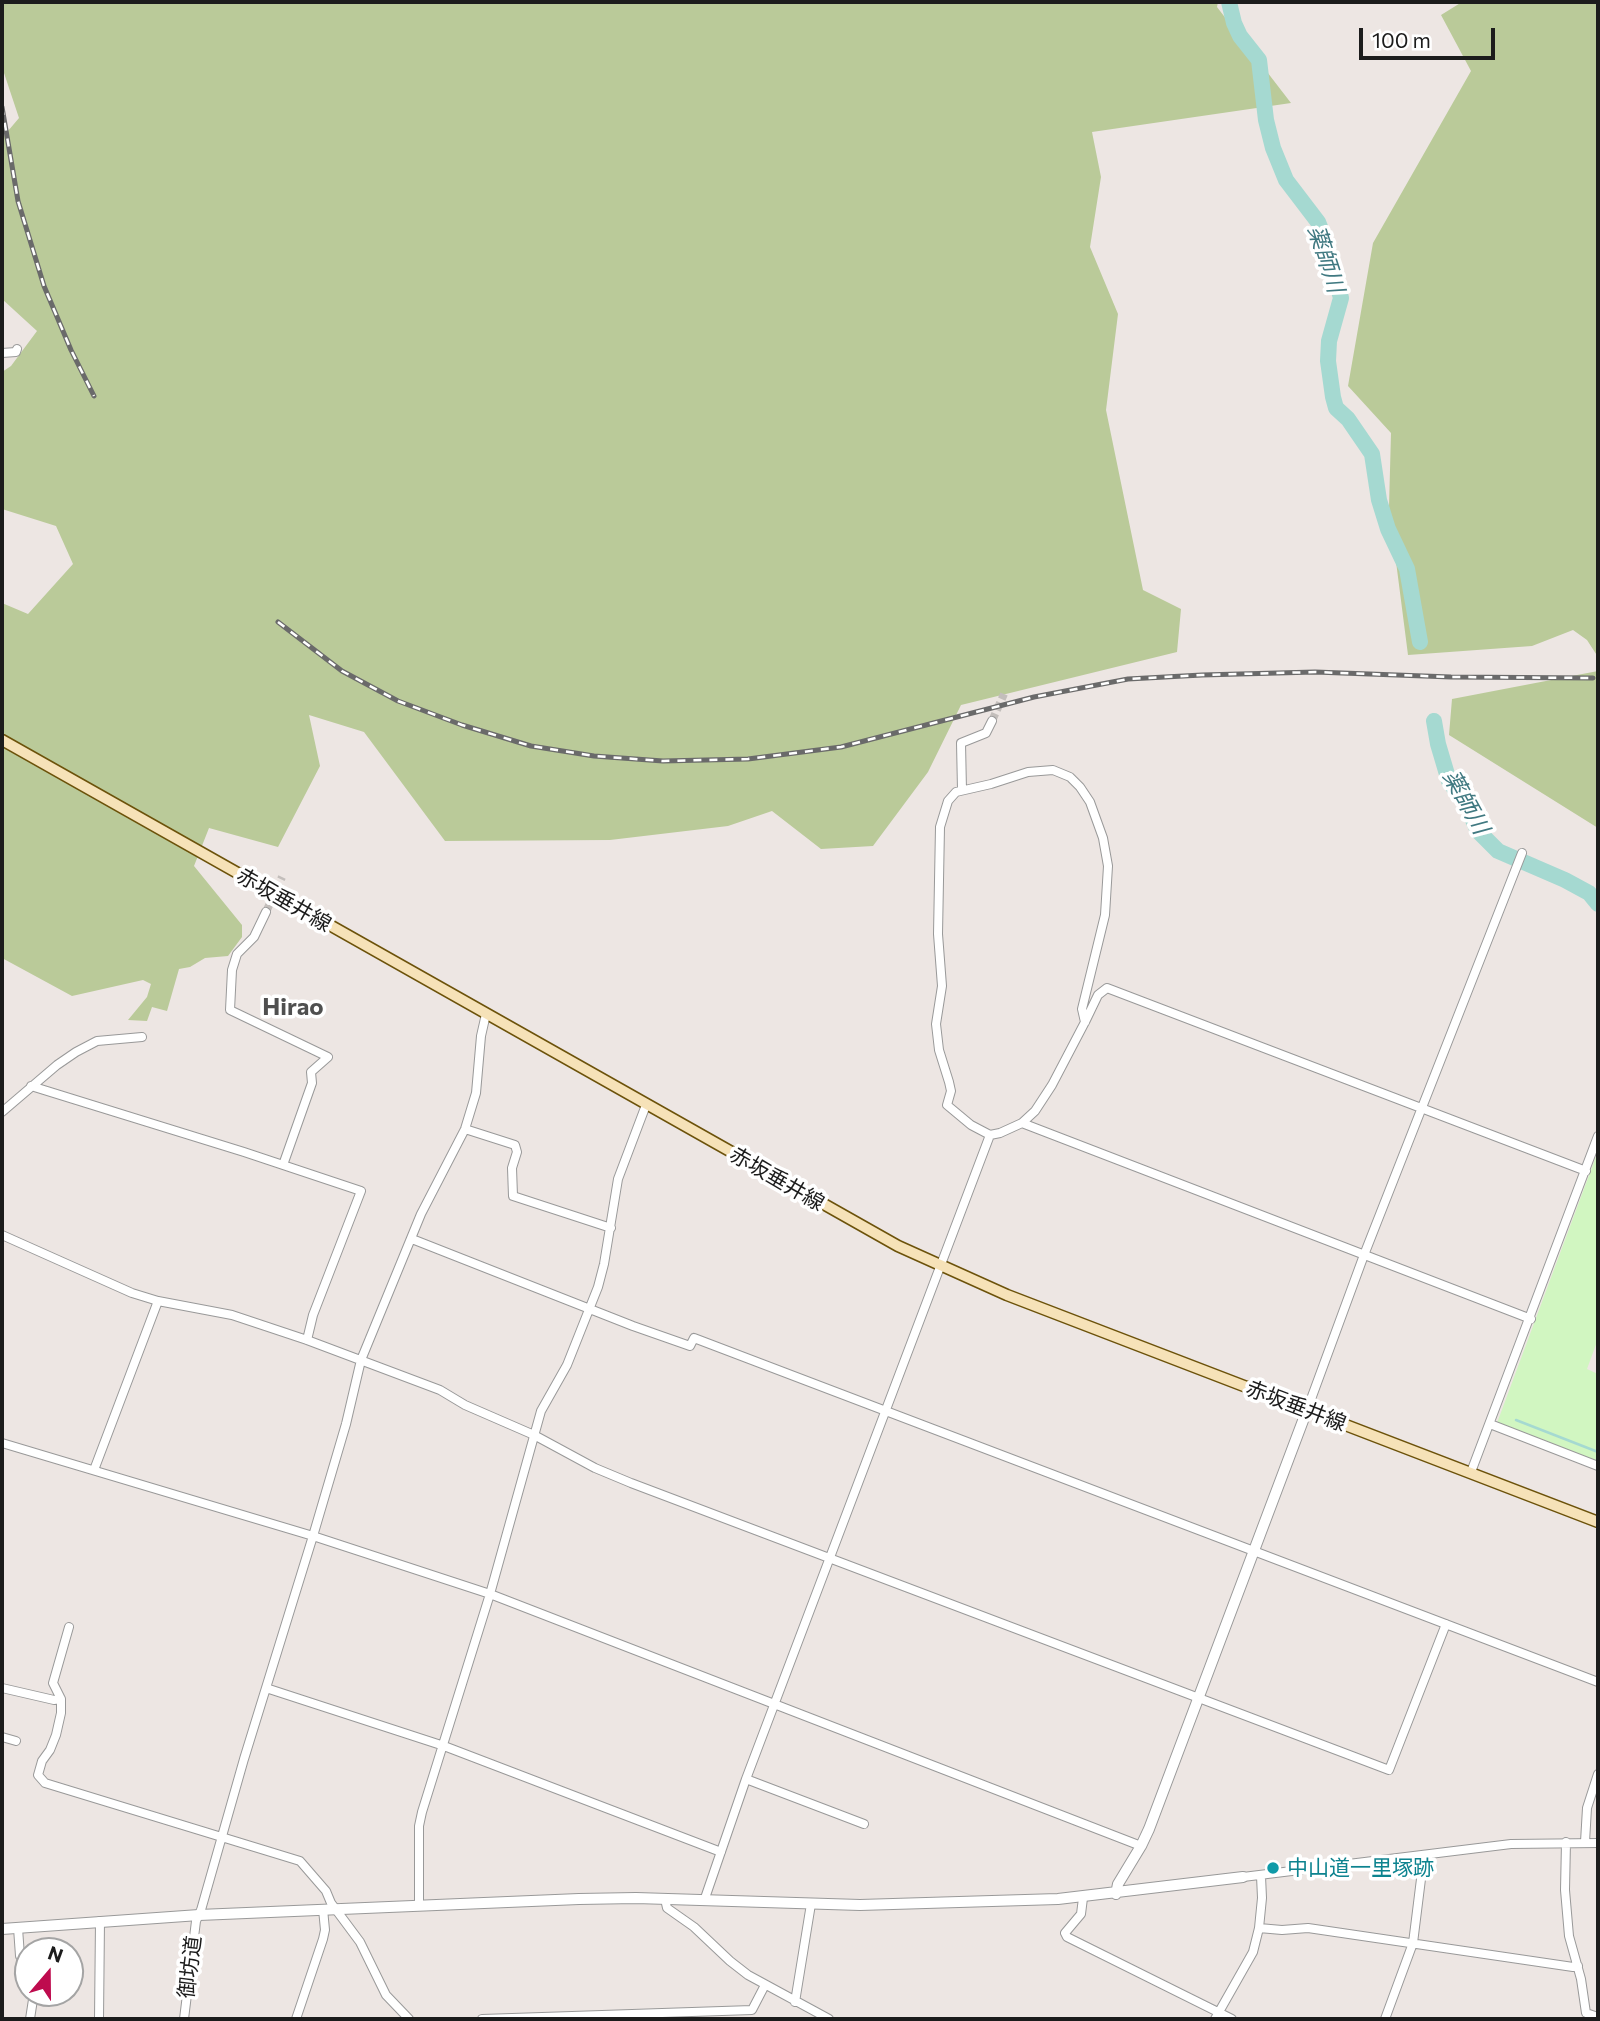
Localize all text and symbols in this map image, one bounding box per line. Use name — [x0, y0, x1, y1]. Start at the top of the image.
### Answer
scale bar — [1362, 14, 1498, 58]
text: 100 m — [1372, 27, 1431, 52]
water label: 薬師川 — [1302, 222, 1350, 296]
water label: 薬師川 — [1437, 765, 1495, 839]
street label: 赤坂垂井線 — [232, 863, 336, 937]
district label: Hirao — [262, 993, 324, 1021]
street label: 赤坂垂井線 — [725, 1142, 829, 1216]
street label: 赤坂垂井線 — [1242, 1375, 1350, 1437]
place label: 中山道一里塚跡 — [1287, 1855, 1434, 1881]
marker: 中山道一里塚跡 — [1265, 1860, 1281, 1876]
street label: 御坊道 — [174, 1934, 206, 2000]
north arrow — [14, 1937, 84, 2007]
text: N — [45, 1940, 66, 1967]

